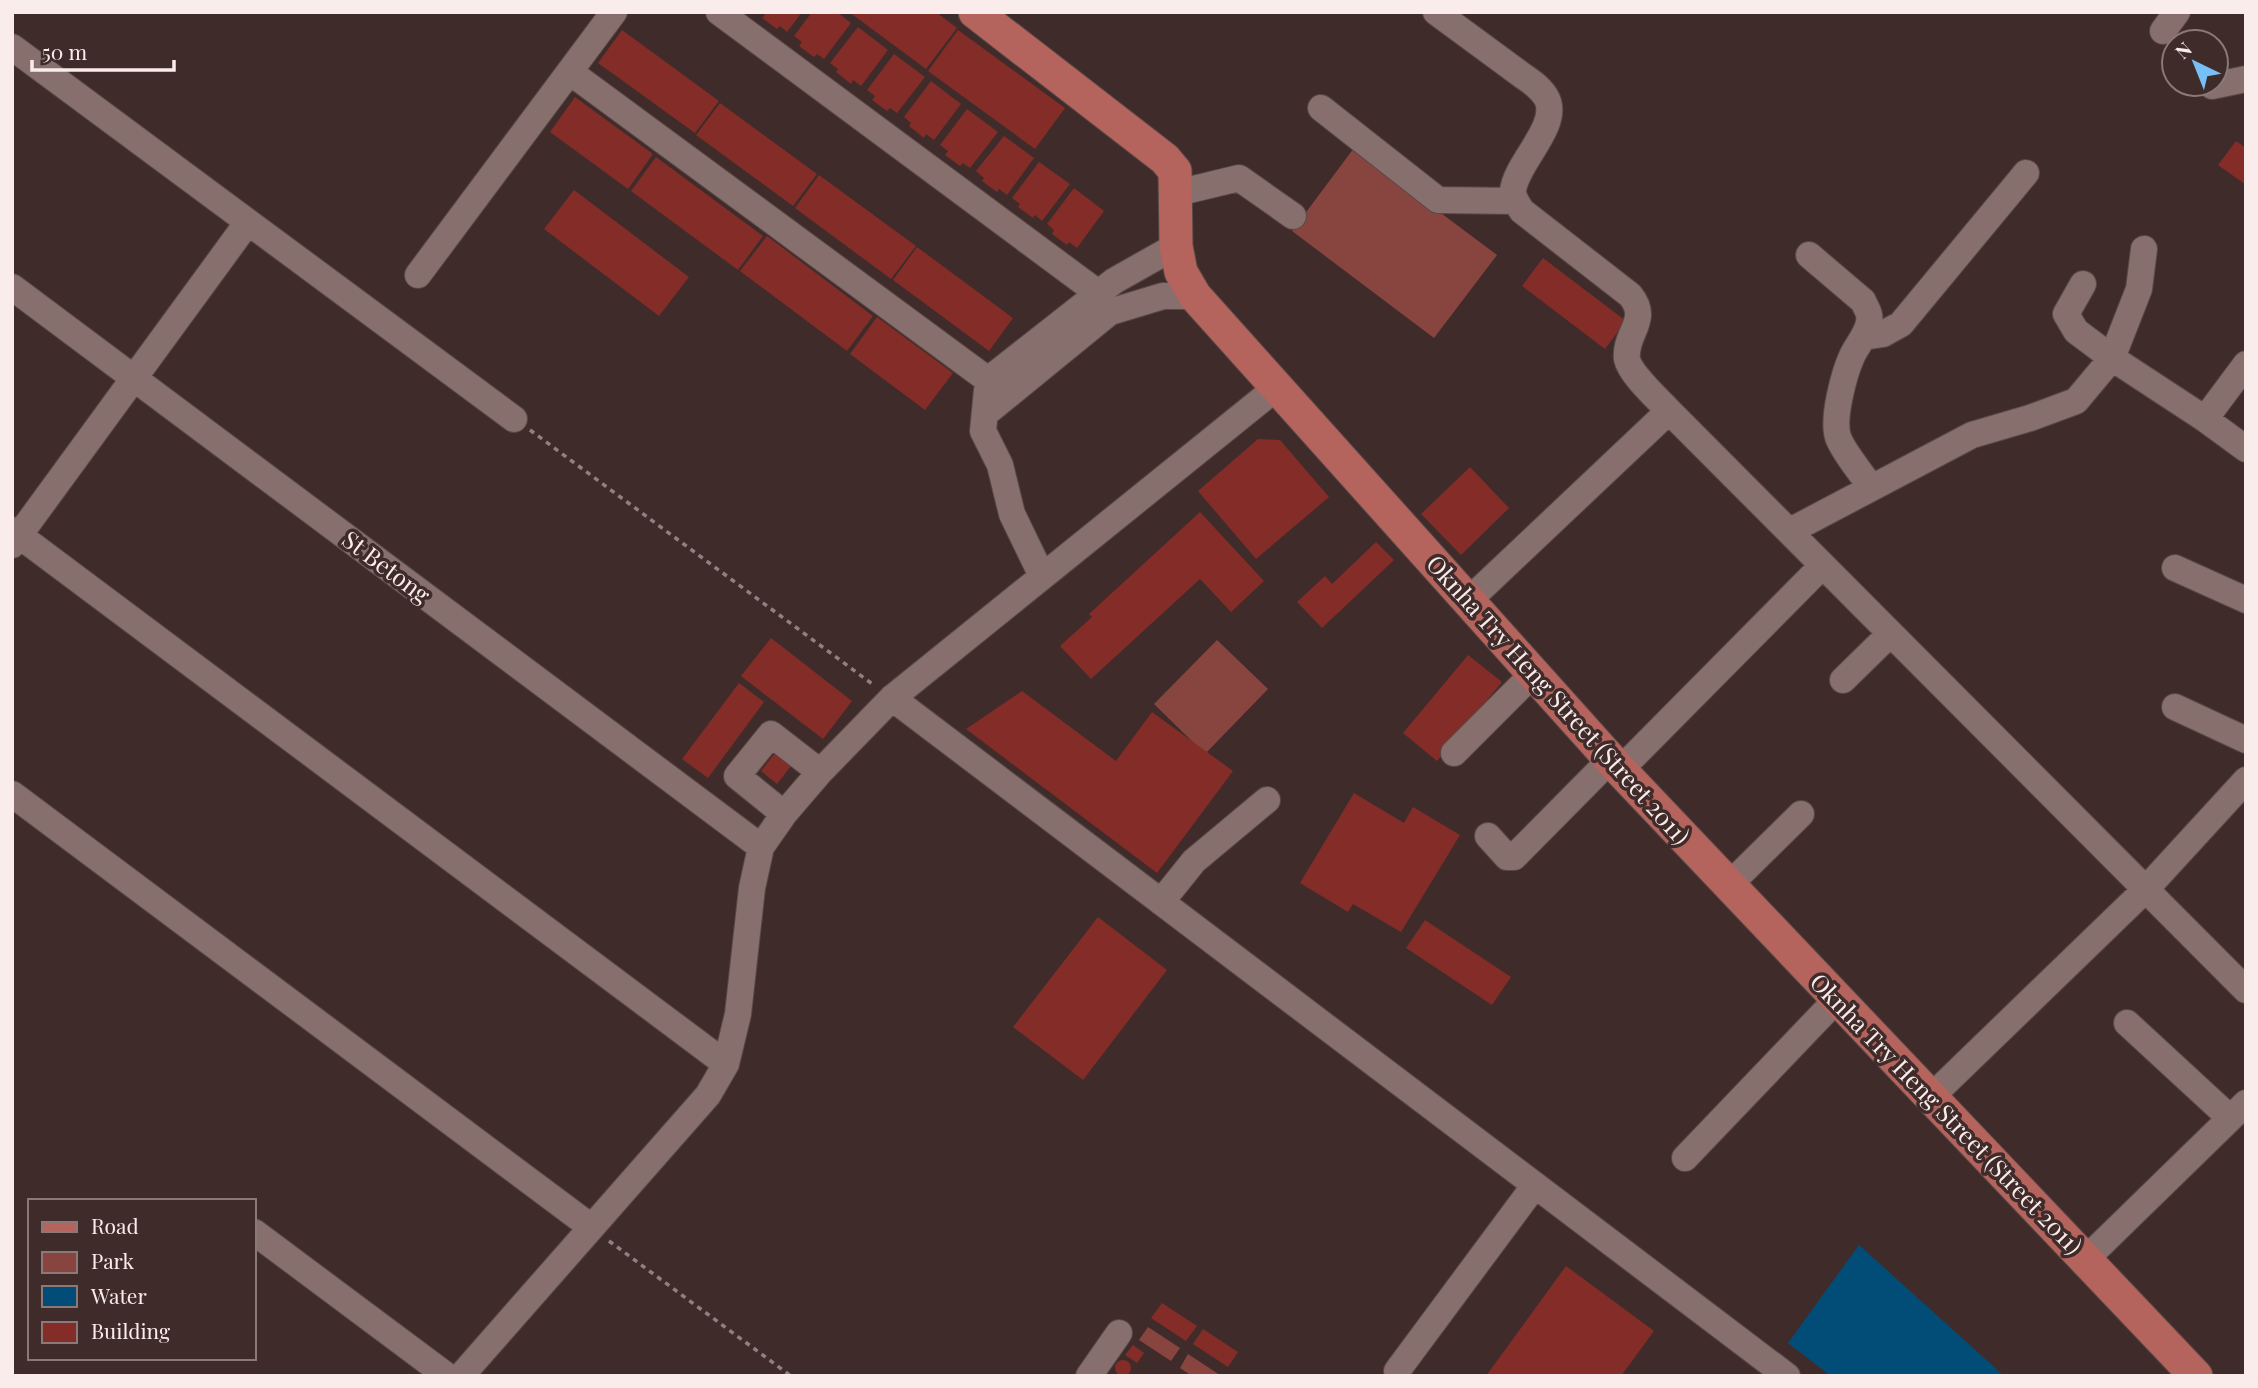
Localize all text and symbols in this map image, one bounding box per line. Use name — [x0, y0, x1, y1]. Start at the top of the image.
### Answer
scale bar — [32, 28, 173, 72]
north arrow — [2160, 28, 2230, 98]
text: N — [2169, 35, 2197, 64]
text: 50 m — [42, 37, 88, 65]
street label: St Betong — [336, 522, 438, 610]
street label: Oknha Try Heng Street (Street 2011) — [1420, 547, 1698, 851]
street label: Oknha Try Heng Street (Street 2011) — [1804, 966, 2090, 1260]
legend — [28, 1199, 256, 1360]
text: Road — [91, 1211, 139, 1239]
text: Park — [91, 1246, 135, 1274]
text: Water — [90, 1281, 147, 1309]
text: Building — [91, 1316, 170, 1344]

